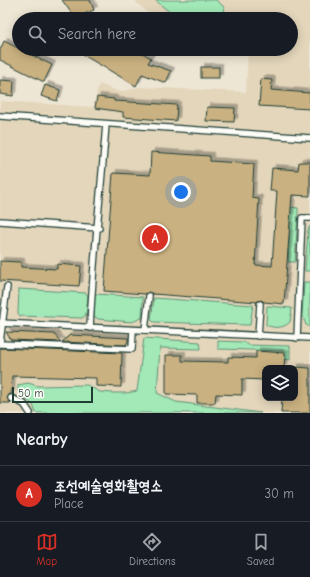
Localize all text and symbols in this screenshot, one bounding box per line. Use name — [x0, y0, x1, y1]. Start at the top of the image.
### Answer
search box — [12, 12, 298, 56]
icon: search — [26, 23, 48, 45]
text: Search here — [58, 25, 136, 43]
your location — [171, 182, 191, 202]
pin: A — [142, 223, 168, 253]
map controls — [262, 365, 298, 401]
button: layers — [262, 365, 298, 401]
scale bar — [12, 385, 93, 404]
text: 50 m — [18, 387, 43, 400]
text: Nearby — [16, 430, 67, 449]
text: 조선예술영화촬영소 — [54, 477, 163, 495]
text: A — [25, 486, 33, 501]
text: 30 m — [264, 486, 294, 501]
text: Place — [54, 496, 84, 511]
tab: Map — [36, 531, 58, 568]
tab: Directions — [129, 531, 176, 568]
tab: Saved — [247, 531, 274, 568]

